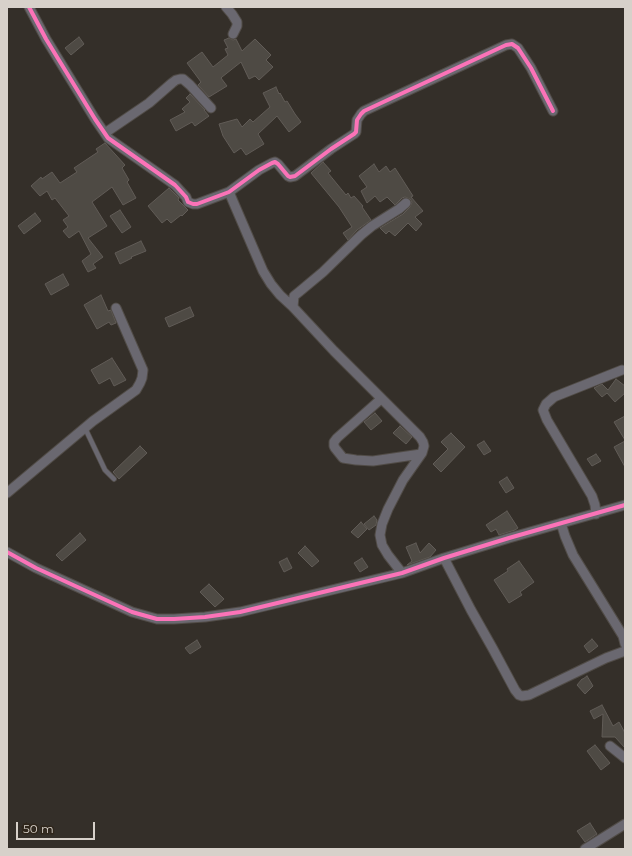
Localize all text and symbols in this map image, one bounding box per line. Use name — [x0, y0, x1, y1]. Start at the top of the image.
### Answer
scale bar — [18, 814, 97, 840]
text: 50 m — [23, 821, 54, 836]

